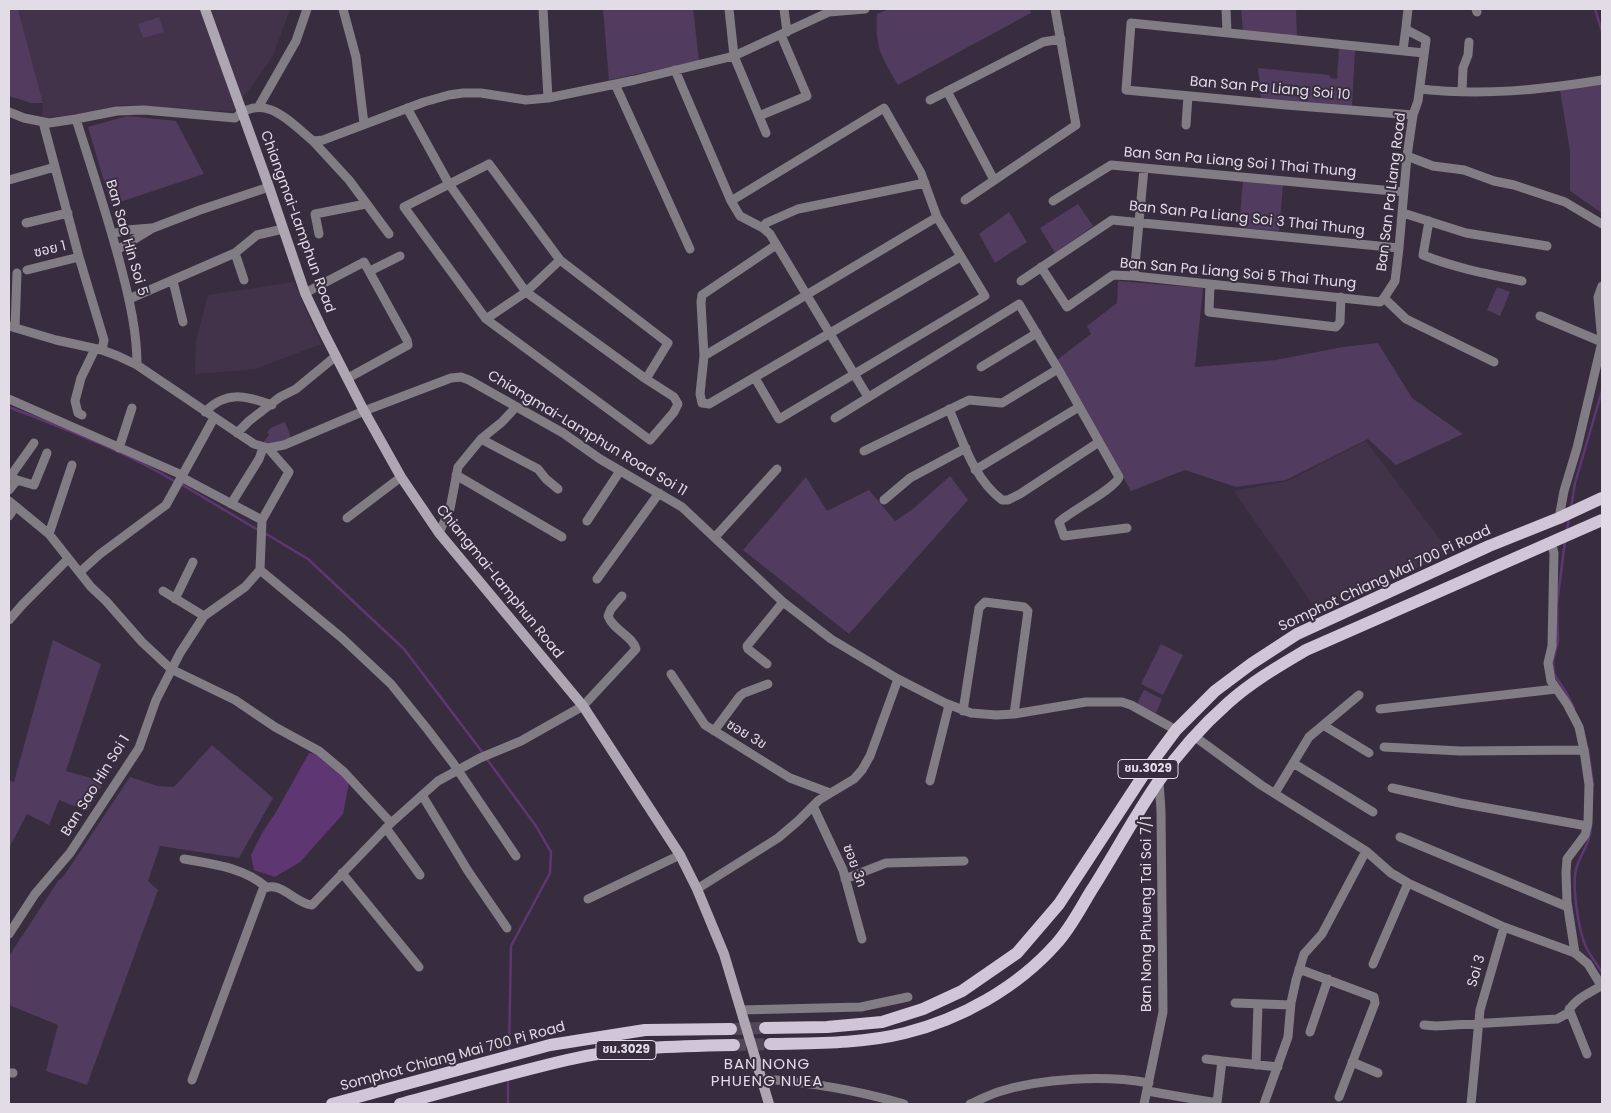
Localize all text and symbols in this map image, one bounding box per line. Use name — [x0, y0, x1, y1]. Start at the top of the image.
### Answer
street label: Ban San Pa Liang Soi 10 — [1189, 74, 1351, 104]
street label: Ban San Pa Liang Road — [1374, 112, 1410, 272]
street label: Chiangmai-Lamphun Road — [256, 129, 338, 315]
street label: Ban San Pa Liang Soi 1 Thai Thung — [1123, 144, 1357, 182]
street label: Ban Sao Hin Soi 5 — [101, 178, 151, 298]
street label: Ban San Pa Liang Soi 3 Thai Thung — [1128, 198, 1366, 240]
street label: ซอย 1 — [32, 238, 68, 262]
street label: Ban San Pa Liang Soi 5 Thai Thung — [1119, 255, 1357, 293]
street label: Chiangmai-Lamphun Road Soi 11 — [484, 368, 690, 500]
street label: Chiangmai-Lamphun Road — [432, 502, 566, 662]
street label: Somphot Chiang Mai 700 Pi Road — [1276, 522, 1494, 636]
street label: ซอย 3ข — [723, 717, 769, 753]
street label: Ban Sao Hin Soi 1 — [58, 732, 134, 840]
road number: ชม.3029 — [1118, 760, 1178, 779]
street label: Ban Nong Phueng Tai Soi 7/1 — [1139, 816, 1155, 1012]
street label: ซอย 3ก — [838, 842, 870, 890]
street label: Soi 3 — [1464, 953, 1490, 989]
street label: Somphot Chiang Mai 700 Pi Road — [339, 1019, 567, 1095]
road number: ชม.3029 — [596, 1040, 656, 1060]
district label: BAN NONG PHUENG NUEA — [709, 1056, 825, 1091]

